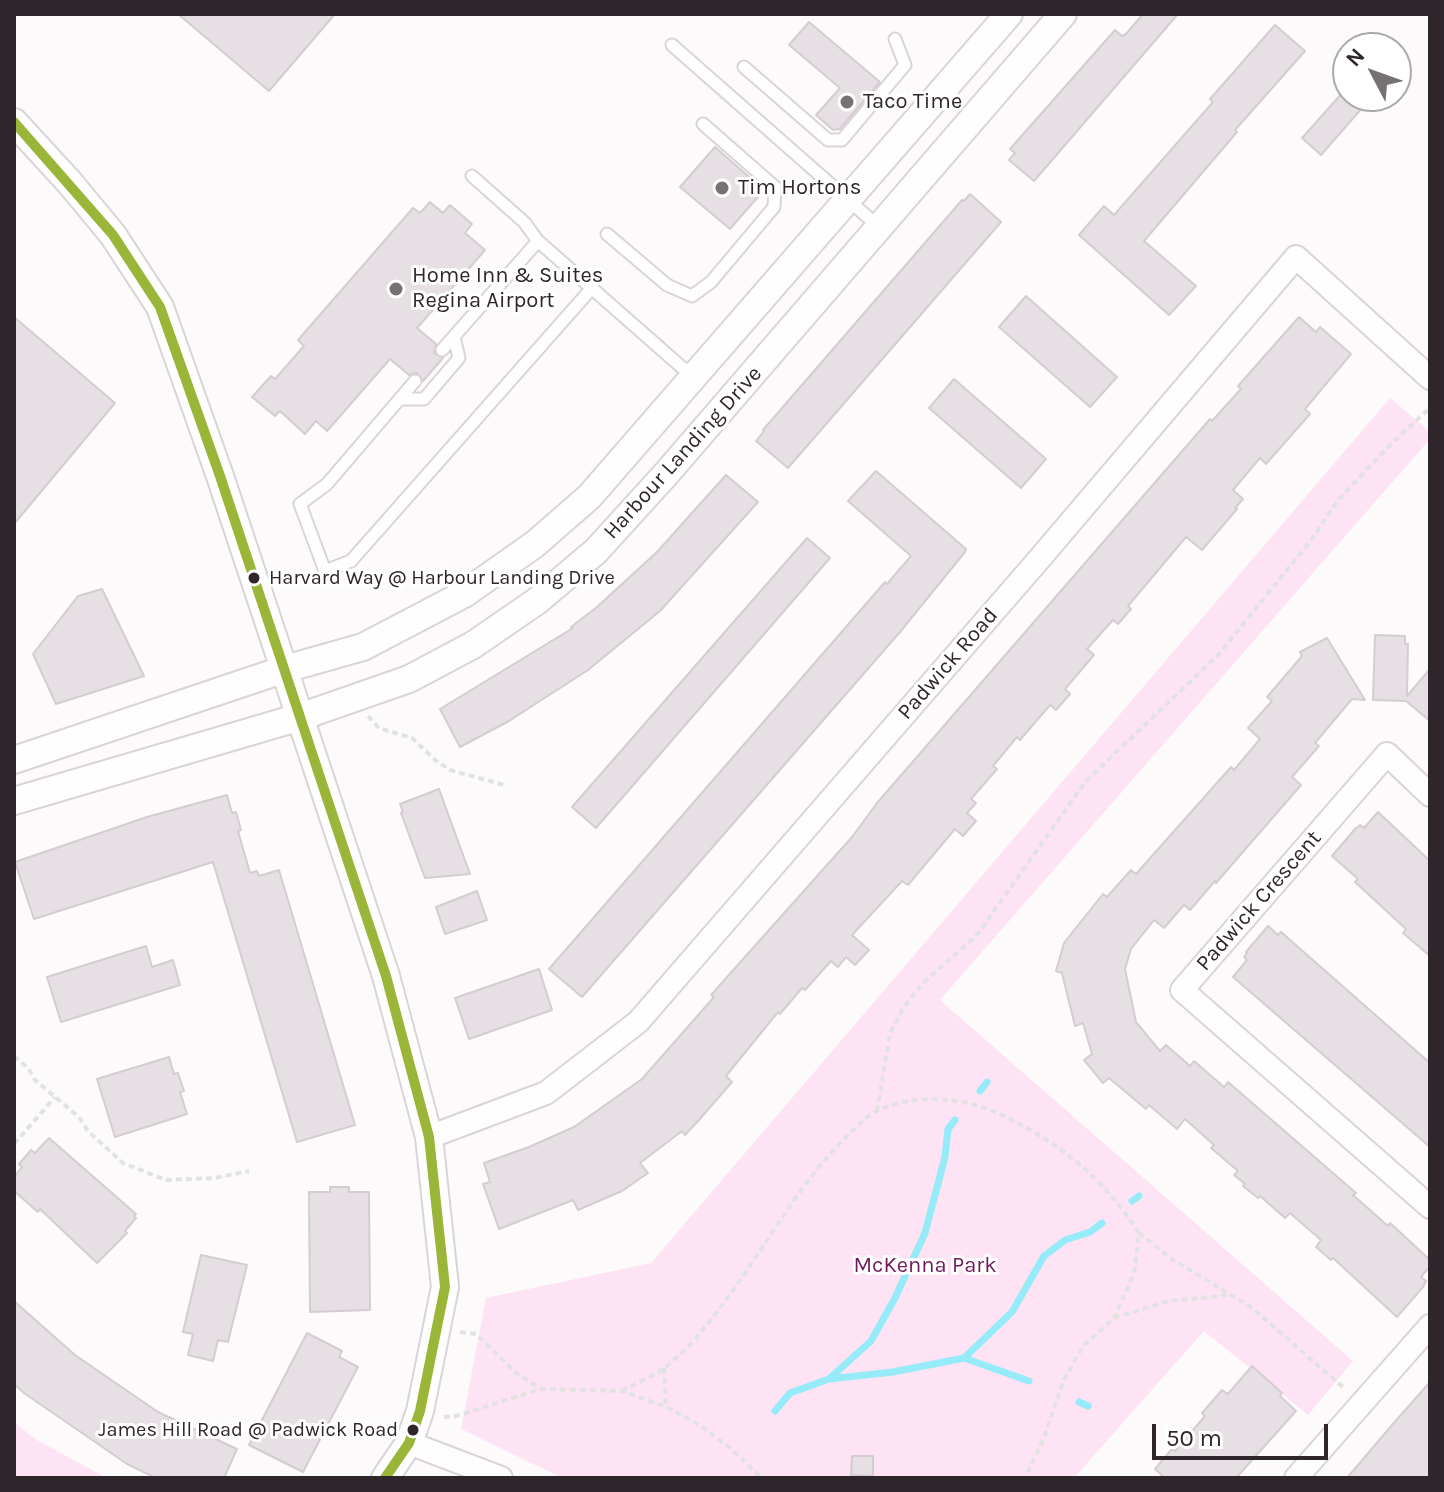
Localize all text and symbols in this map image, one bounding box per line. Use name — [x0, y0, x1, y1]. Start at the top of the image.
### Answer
north arrow — [1332, 32, 1412, 112]
text: N — [1340, 43, 1370, 72]
place label: Taco Time — [863, 89, 962, 115]
marker: Taco Time — [838, 93, 856, 111]
place label: Tim Hortons — [738, 175, 861, 201]
marker: Tim Hortons — [713, 179, 731, 197]
place label: Home Inn & Suites Regina Airport — [412, 263, 603, 314]
marker: Home Inn & Suites Regina Airport — [387, 280, 405, 298]
street label: Harbour Landing Drive — [598, 361, 768, 545]
place label: Harvard Way @ Harbour Landing Drive — [269, 566, 615, 590]
marker: Harvard Way @ Harbour Landing Drive — [246, 570, 262, 586]
street label: Padwick Road — [892, 603, 1004, 725]
street label: Padwick Crescent — [1191, 825, 1327, 977]
park label: McKenna Park — [853, 1253, 997, 1279]
scale bar — [1156, 1408, 1332, 1458]
place label: James Hill Road @ Padwick Road — [98, 1418, 398, 1442]
marker: James Hill Road @ Padwick Road — [405, 1422, 421, 1438]
text: 50 m — [1166, 1424, 1222, 1452]

